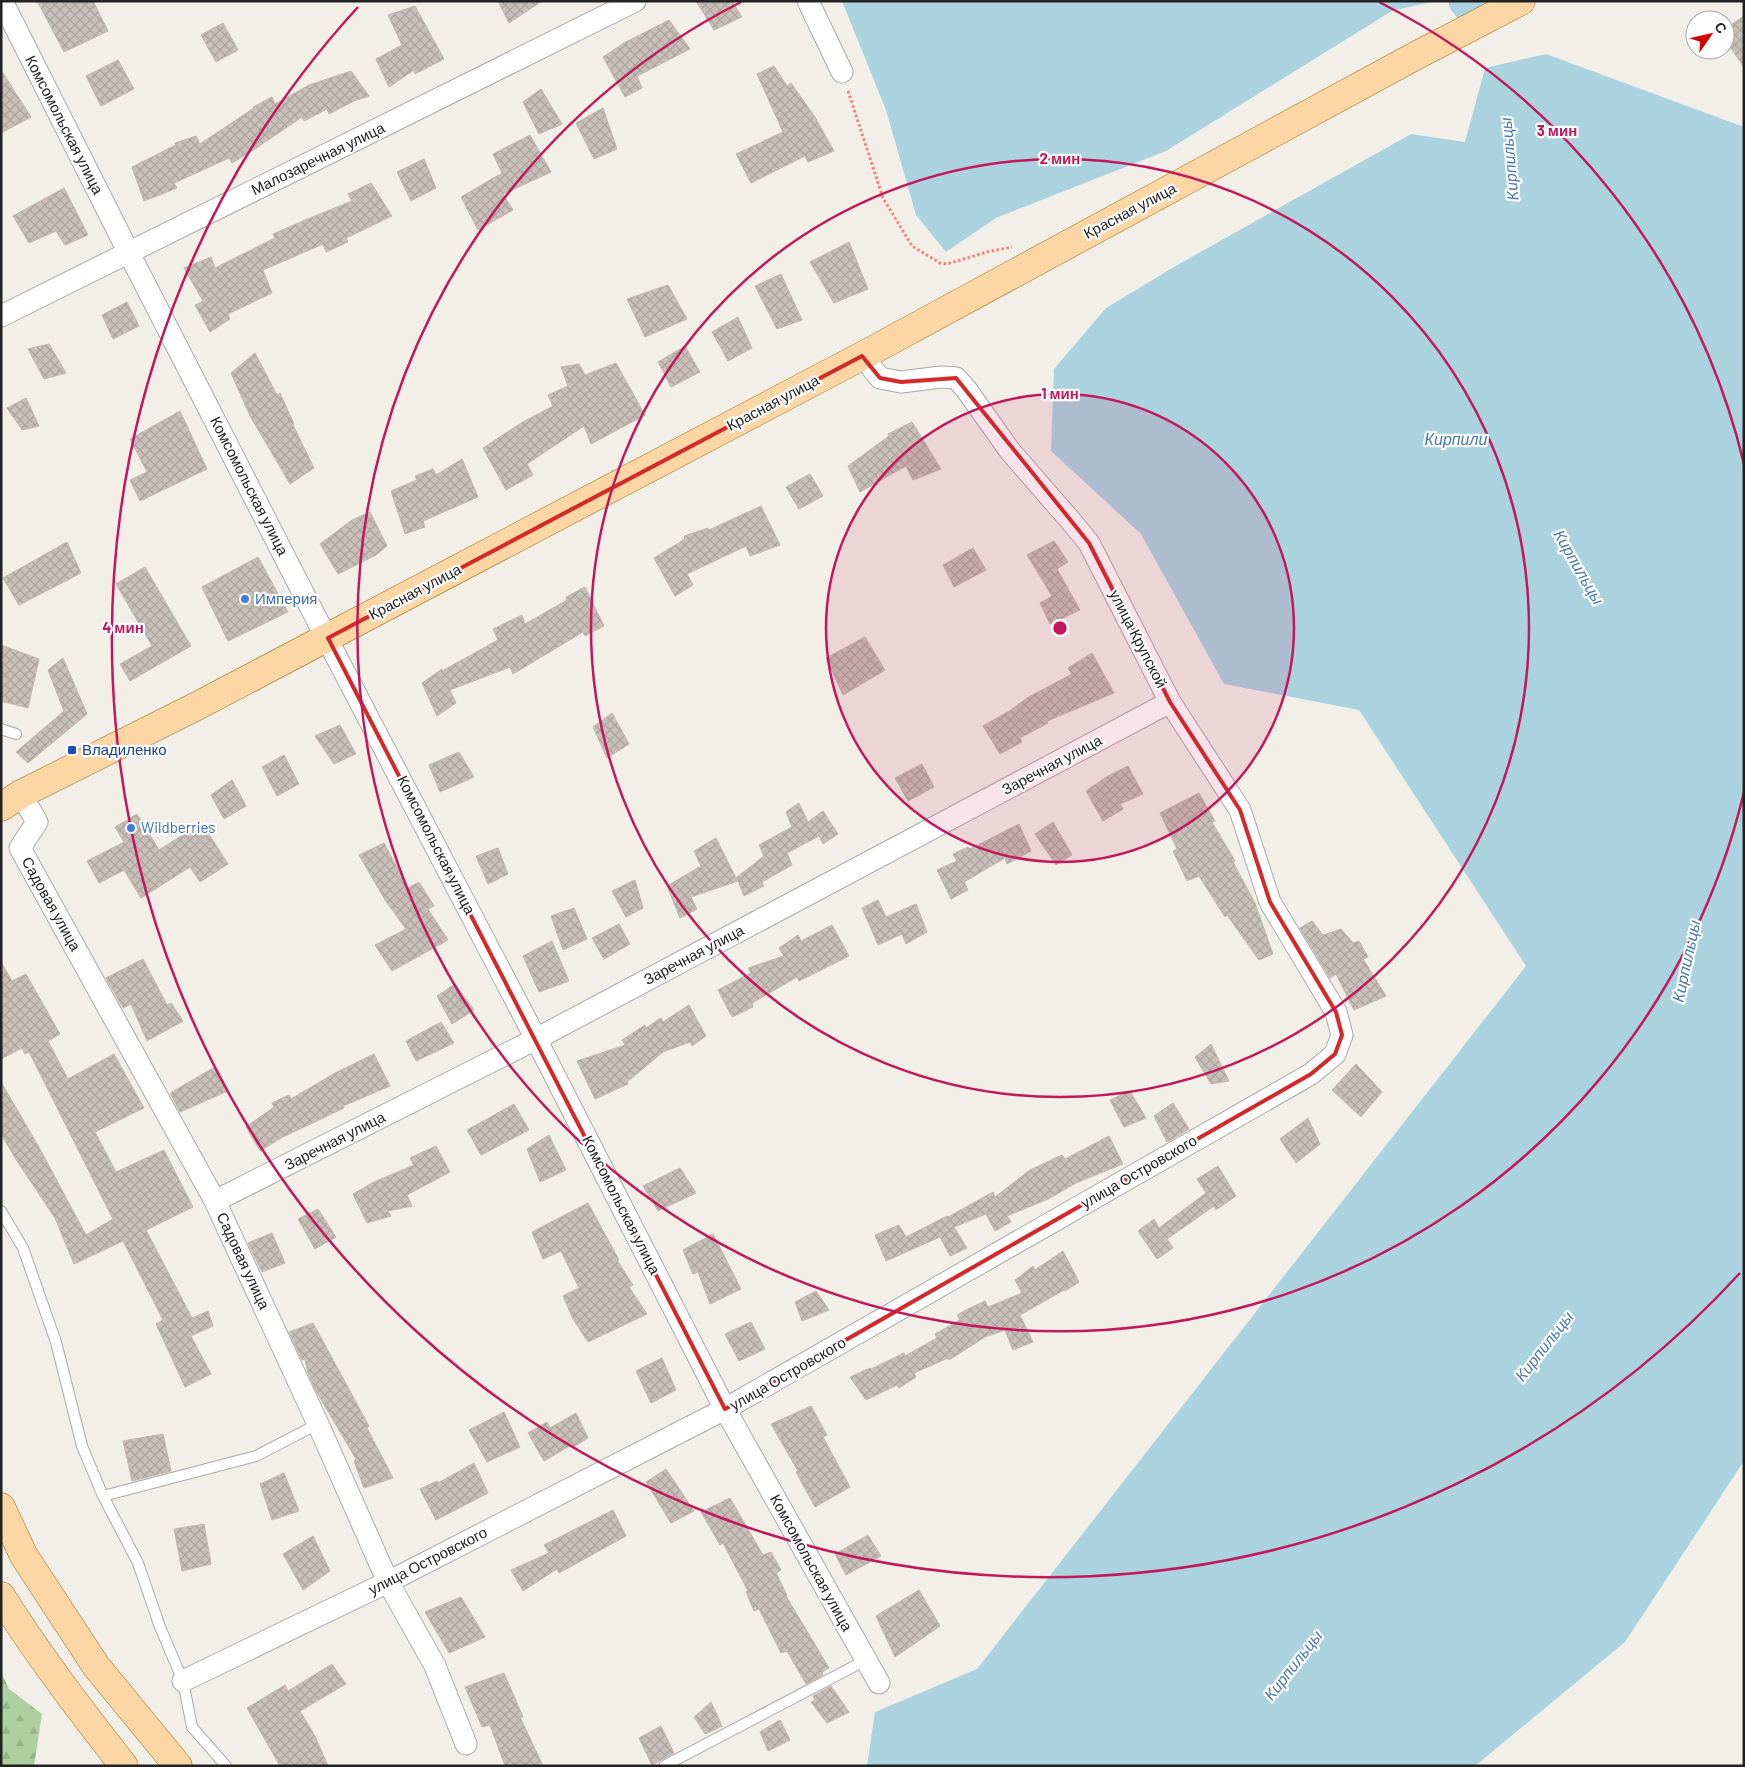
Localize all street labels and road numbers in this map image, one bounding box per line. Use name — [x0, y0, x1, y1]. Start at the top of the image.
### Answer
street label: Комсомольская улица — [22, 52, 108, 198]
street label: Малозаречная улица — [248, 118, 388, 198]
street label: Красная улица — [1080, 178, 1179, 242]
street label: Красная улица — [723, 370, 822, 434]
street label: Комсомольская улица — [207, 413, 293, 559]
street label: Красная улица — [365, 559, 464, 623]
street label: улица Крупской — [1106, 586, 1171, 691]
street label: Заречная улица — [999, 730, 1105, 798]
street label: Комсомольская улица — [394, 772, 480, 918]
street label: Садовая улица — [19, 853, 85, 954]
street label: Заречная улица — [641, 920, 747, 988]
street label: Заречная улица — [281, 1107, 388, 1173]
street label: улица Островского — [1077, 1131, 1200, 1212]
street label: Комсомольская улица — [579, 1132, 665, 1278]
street label: Садовая улица — [214, 1209, 275, 1313]
street label: улица Островского — [726, 1333, 849, 1414]
street label: Комсомольская улица — [767, 1491, 857, 1635]
street label: улица Островского — [365, 1522, 490, 1598]

